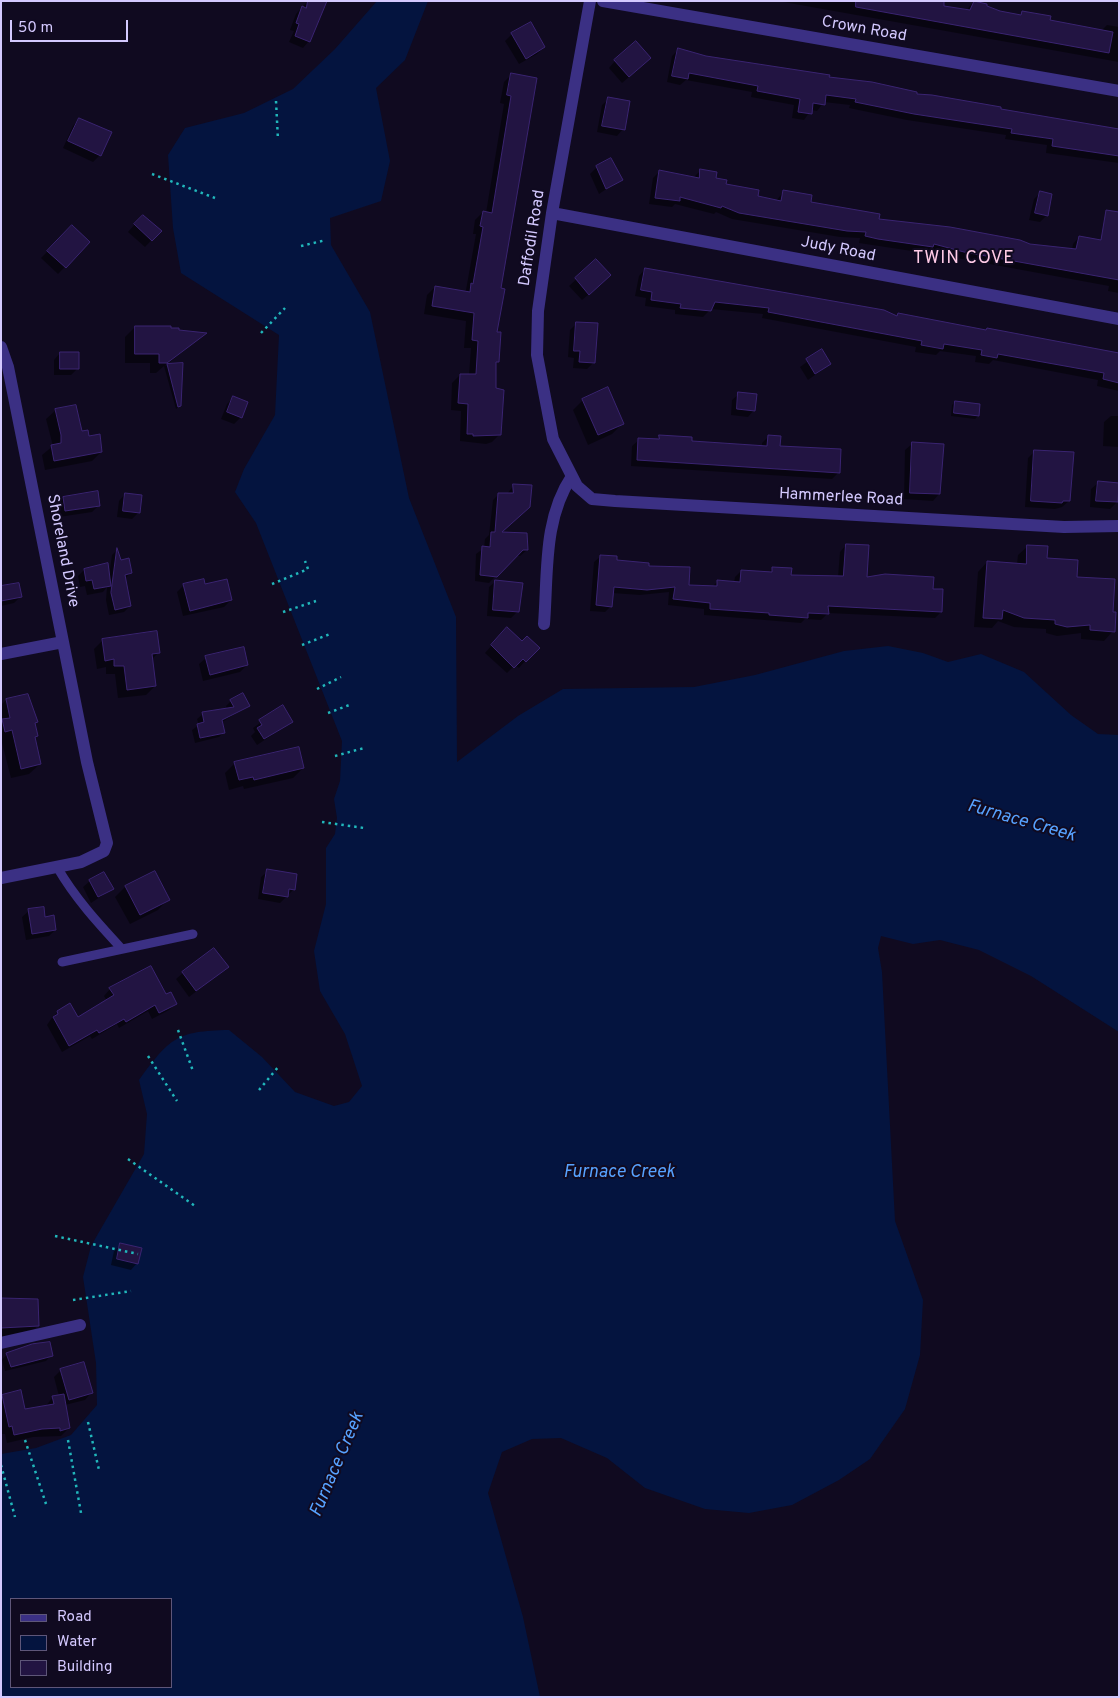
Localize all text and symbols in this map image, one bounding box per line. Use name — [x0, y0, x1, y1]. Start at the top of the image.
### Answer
scale bar — [12, 10, 130, 42]
street label: Crown Road — [820, 13, 908, 47]
text: 50 m — [18, 19, 53, 38]
street label: Daffodil Road — [516, 189, 550, 287]
street label: Judy Road — [799, 233, 877, 267]
district label: TWIN COVE — [912, 248, 1016, 270]
street label: Hammerlee Road — [778, 485, 904, 511]
street label: Shoreland Drive — [42, 493, 82, 609]
water label: Furnace Creek — [964, 796, 1078, 848]
water label: Furnace Creek — [563, 1162, 675, 1184]
water label: Furnace Creek — [306, 1409, 370, 1521]
legend — [10, 1598, 172, 1688]
text: Road — [57, 1608, 92, 1627]
text: Water — [57, 1633, 96, 1652]
text: Building — [57, 1658, 112, 1677]

